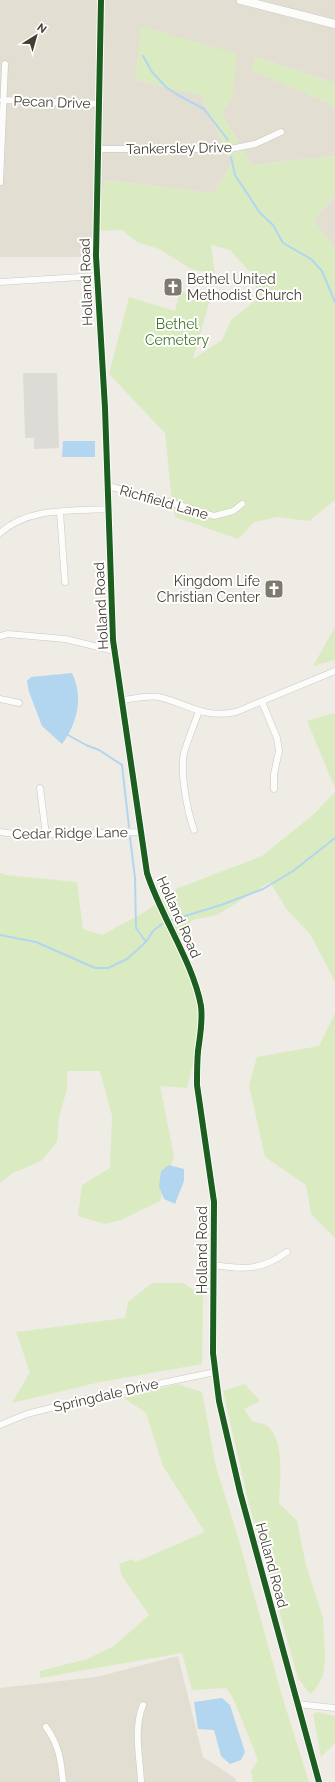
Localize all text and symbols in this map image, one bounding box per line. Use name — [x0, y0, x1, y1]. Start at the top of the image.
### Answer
north arrow — [16, 16, 56, 56]
text: N — [34, 21, 49, 36]
street label: Pecan Drive — [13, 93, 91, 111]
street label: Tankersley Drive — [126, 139, 232, 157]
street label: Holland Road — [76, 238, 96, 326]
place label: Bethel United Methodist Church — [187, 271, 302, 303]
church icon: Bethel United Methodist Church — [162, 276, 184, 298]
park label: Bethel Cemetery — [145, 316, 209, 348]
street label: Richfield Lane — [118, 482, 210, 522]
street label: Holland Road — [91, 562, 111, 650]
place label: Kingdom Life Christian Center — [157, 573, 260, 605]
church icon: Kingdom Life Christian Center — [263, 578, 285, 600]
street label: Cedar Ridge Lane — [12, 824, 128, 842]
street label: Holland Road — [154, 874, 204, 960]
street label: Holland Road — [194, 1206, 210, 1294]
street label: Springdale Drive — [52, 1375, 160, 1415]
street label: Holland Road — [253, 1521, 291, 1609]

